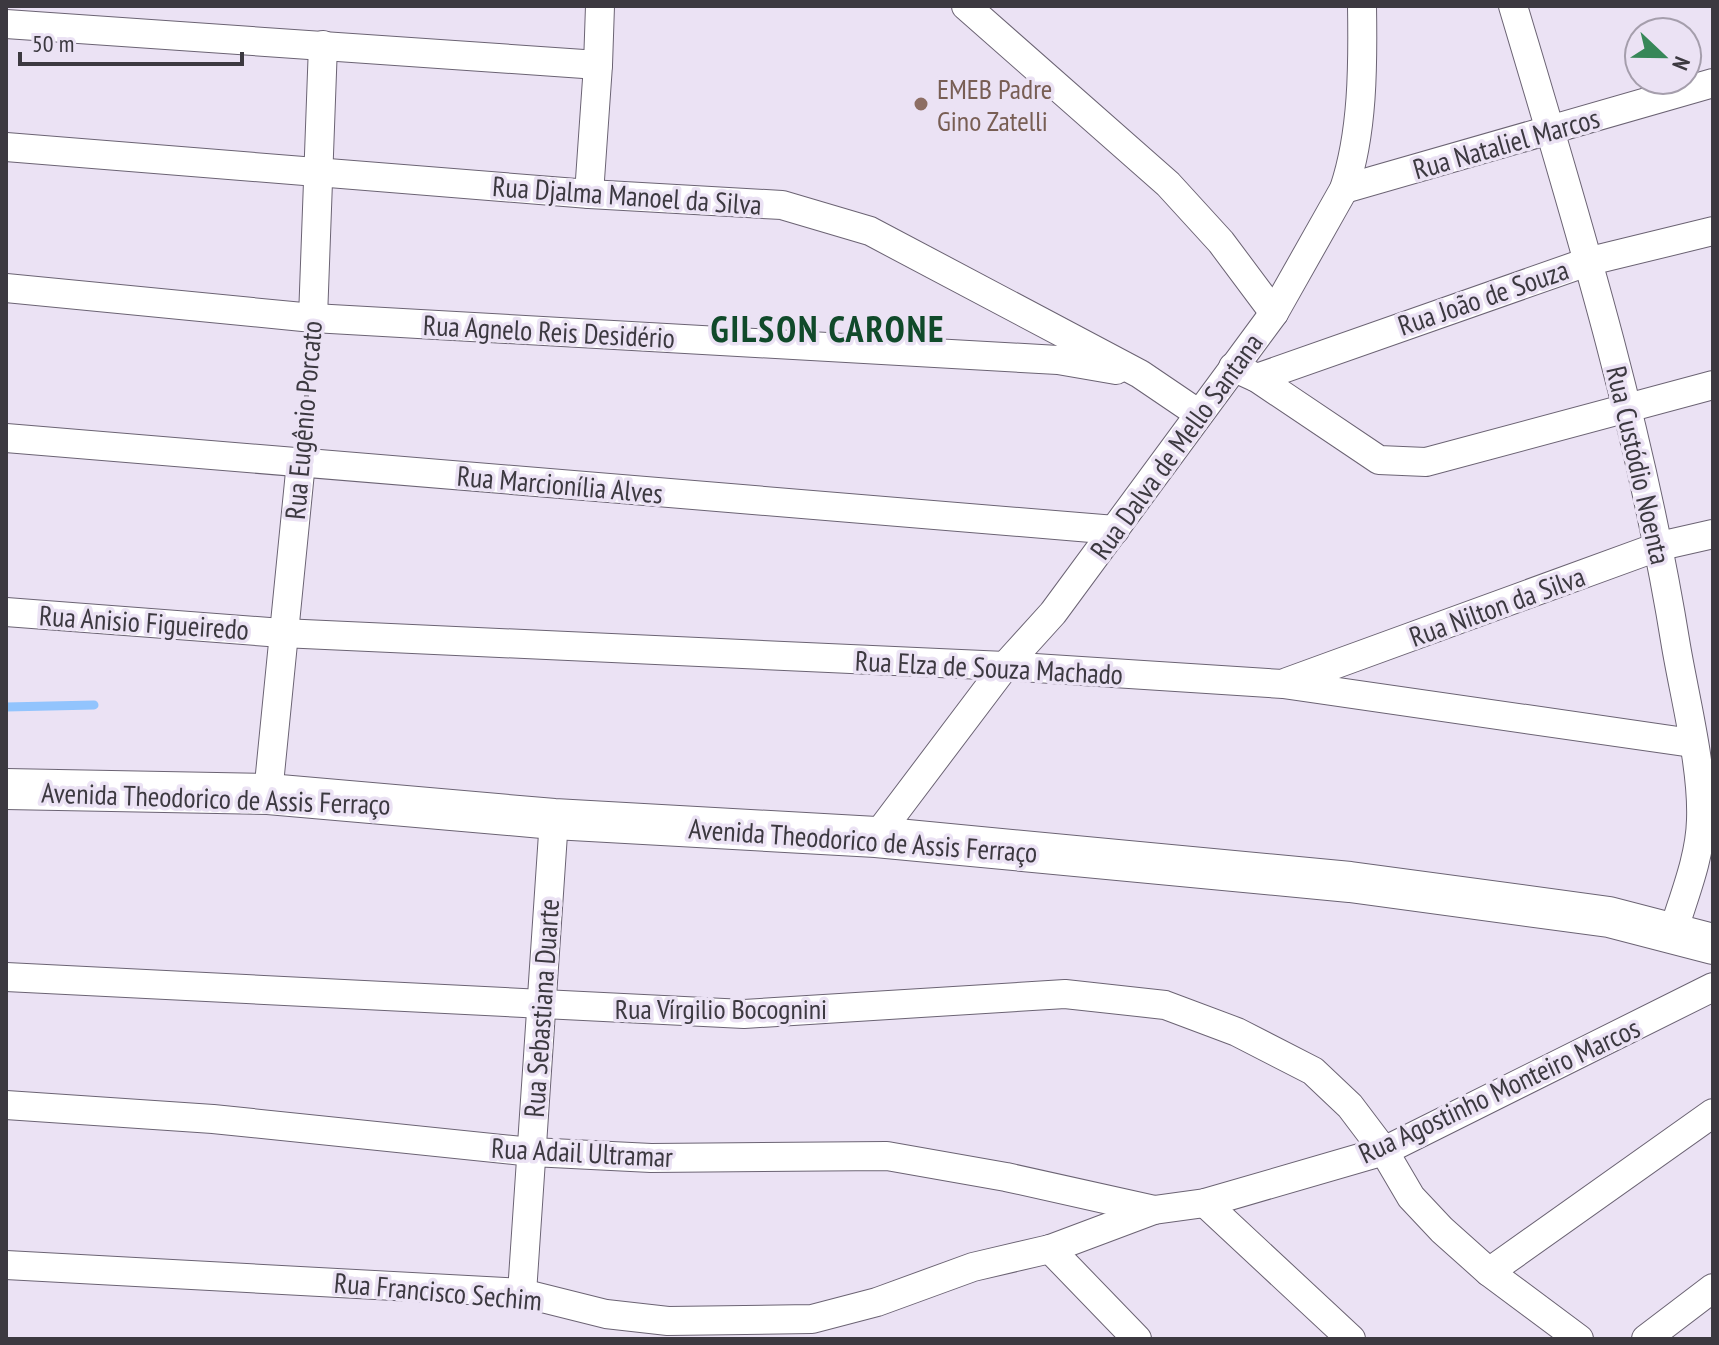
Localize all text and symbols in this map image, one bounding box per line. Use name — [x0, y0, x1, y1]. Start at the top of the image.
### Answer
scale bar — [20, 16, 242, 66]
north arrow — [1623, 16, 1703, 96]
text: 50 m — [32, 28, 74, 59]
text: N — [1666, 53, 1697, 74]
place label: EMEB Padre Gino Zatelli — [937, 70, 1052, 139]
marker: EMEB Padre Gino Zatelli — [912, 95, 930, 113]
street label: Rua Nataliel Marcos — [1408, 99, 1604, 187]
street label: Rua Djalma Manoel da Silva — [491, 167, 763, 223]
street label: Rua João de Souza — [1393, 251, 1573, 343]
district label: GILSON CARONE — [710, 305, 946, 352]
street label: Rua Agnelo Reis Desidério — [422, 306, 676, 356]
street label: Rua Eugênio Porcato — [276, 319, 330, 521]
street label: Rua Dalva de Mello Santana — [1081, 325, 1271, 567]
street label: Rua Custódio Noenta — [1598, 362, 1680, 568]
street label: Rua Marcionília Alves — [455, 457, 665, 511]
street label: Rua Nilton da Silva — [1404, 557, 1590, 655]
street label: Rua Anisio Figueiredo — [38, 596, 250, 648]
street label: Rua Elza de Souza Machado — [854, 642, 1124, 692]
street label: Avenida Theodorico de Assis Ferraço — [41, 773, 391, 823]
street label: Avenida Theodorico de Assis Ferraço — [688, 809, 1038, 871]
street label: Rua Sebastiana Duarte — [515, 898, 567, 1118]
street label: Rua Vírgilio Bocognini — [615, 990, 827, 1027]
street label: Rua Agostinho Monteiro Marcos — [1353, 1009, 1645, 1171]
street label: Rua Adail Ultramar — [490, 1129, 674, 1175]
street label: Rua Francisco Sechim — [333, 1263, 543, 1319]

